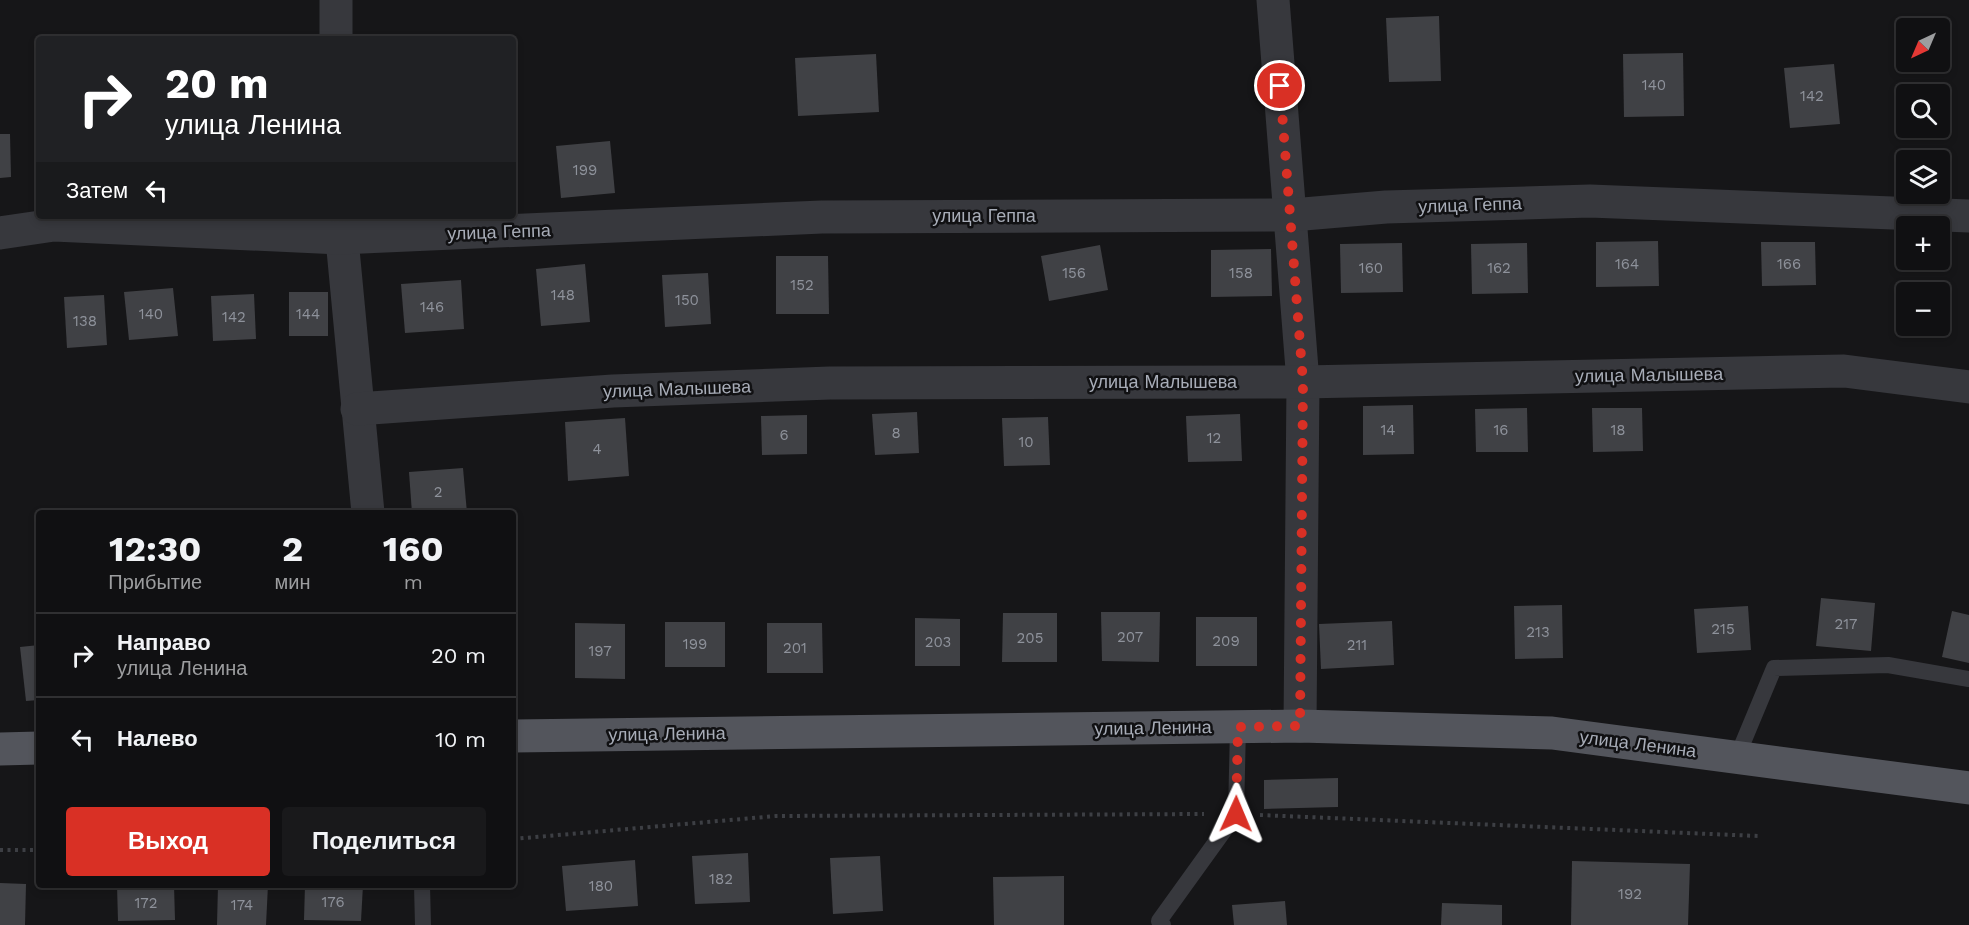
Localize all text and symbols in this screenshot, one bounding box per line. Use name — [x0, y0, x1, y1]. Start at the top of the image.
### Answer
north arrow — [1896, 18, 1950, 72]
map controls — [1896, 18, 1950, 336]
text: 20 m — [165, 59, 269, 108]
icon: right — [66, 60, 144, 138]
pin — [1254, 60, 1305, 111]
icon: arrive — [1263, 69, 1296, 102]
house number: 140 — [1642, 76, 1666, 94]
button: search — [1896, 84, 1950, 138]
house number: 142 — [1800, 87, 1824, 105]
text: улица Ленина — [165, 109, 341, 141]
button: layers — [1896, 150, 1950, 204]
house number: 199 — [573, 161, 597, 179]
icon: left — [140, 174, 173, 207]
text: Затем — [66, 178, 128, 203]
street label: улица Геппа — [1418, 192, 1523, 217]
street label: улица Геппа — [932, 205, 1037, 226]
button: + — [1896, 216, 1950, 270]
street label: улица Геппа — [447, 219, 552, 244]
house number: 164 — [1615, 255, 1639, 273]
house number: 166 — [1777, 255, 1801, 273]
house number: 160 — [1359, 259, 1383, 277]
house number: 162 — [1487, 259, 1511, 277]
house number: 156 — [1062, 264, 1086, 282]
house number: 158 — [1229, 264, 1253, 282]
house number: 152 — [790, 276, 814, 294]
button: − — [1896, 282, 1950, 336]
house number: 148 — [551, 286, 575, 304]
house number: 150 — [675, 291, 699, 309]
house number: 146 — [420, 298, 444, 316]
house number: 140 — [139, 305, 163, 323]
house number: 144 — [296, 305, 320, 323]
house number: 142 — [222, 308, 246, 326]
house number: 138 — [73, 312, 97, 330]
street label: улица Малышева — [1575, 363, 1724, 386]
street label: улица Малышева — [1089, 371, 1238, 392]
street label: улица Малышева — [603, 375, 752, 402]
house number: 14 — [1380, 421, 1396, 439]
house number: 16 — [1494, 421, 1508, 439]
house number: 18 — [1610, 421, 1626, 439]
house number: 8 — [891, 424, 901, 442]
house number: 6 — [779, 426, 789, 444]
house number: 12 — [1207, 429, 1221, 447]
house number: 10 — [1018, 433, 1034, 451]
house number: 4 — [592, 440, 602, 458]
house number: 2 — [434, 483, 442, 501]
text: 12:30 — [109, 528, 201, 570]
text: 2 — [282, 528, 303, 570]
text: 160 — [383, 528, 444, 570]
text: Прибытие — [108, 570, 202, 594]
text: мин — [275, 570, 311, 594]
text: m — [404, 570, 423, 594]
house number: 217 — [1834, 615, 1858, 633]
house number: 215 — [1711, 620, 1735, 638]
house number: 213 — [1526, 623, 1550, 641]
house number: 207 — [1117, 628, 1143, 646]
house number: 205 — [1017, 629, 1043, 647]
text: Направо — [117, 630, 211, 655]
house number: 209 — [1212, 632, 1240, 650]
house number: 203 — [925, 633, 951, 651]
house number: 199 — [683, 635, 707, 653]
house number: 211 — [1347, 636, 1367, 654]
icon: right — [66, 639, 99, 672]
house number: 201 — [783, 639, 807, 657]
house number: 197 — [588, 642, 612, 660]
text: 20 m — [431, 643, 486, 668]
text: улица Ленина — [117, 656, 247, 680]
street label: улица Ленина — [1094, 716, 1213, 739]
street label: улица Ленина — [608, 722, 727, 745]
icon: left — [66, 723, 99, 756]
text: Налево — [117, 726, 198, 751]
street label: улица Ленина — [1579, 726, 1699, 761]
text: 10 m — [435, 727, 486, 752]
position arrow — [1204, 782, 1268, 846]
button: Выход — [66, 807, 270, 876]
button: Поделиться — [282, 807, 486, 876]
house number: 182 — [709, 870, 733, 888]
house number: 180 — [589, 877, 613, 895]
house number: 192 — [1618, 885, 1642, 903]
house number: 176 — [321, 893, 345, 911]
house number: 172 — [134, 894, 158, 912]
house number: 174 — [231, 896, 253, 914]

